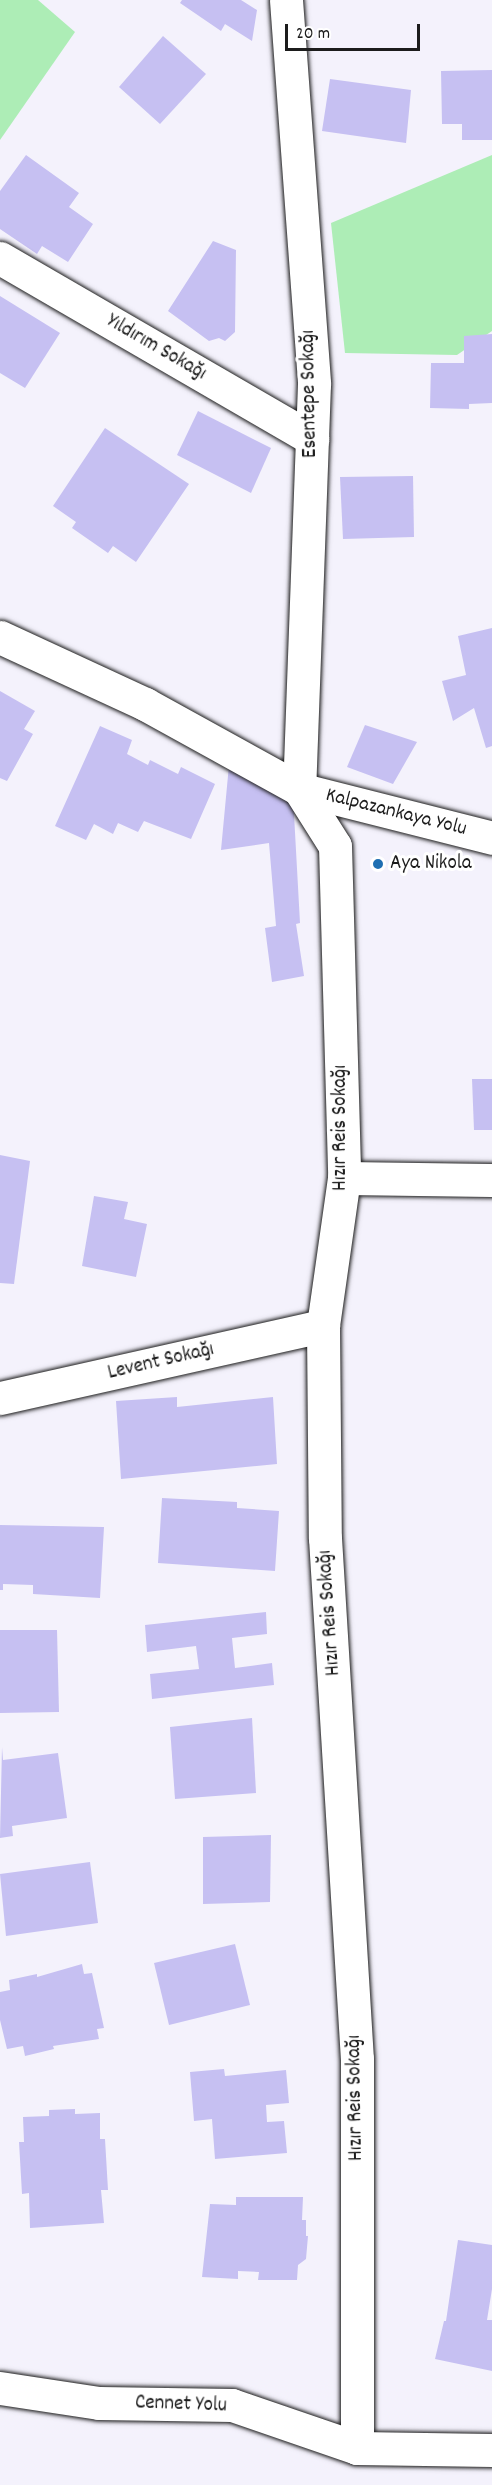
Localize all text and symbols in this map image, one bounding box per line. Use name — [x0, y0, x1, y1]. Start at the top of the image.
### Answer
scale bar — [288, 12, 423, 50]
text: 20 m — [296, 22, 330, 47]
street label: Yıldırım Sokağı — [102, 309, 210, 387]
street label: Esentepe Sokağı — [296, 330, 324, 458]
street label: Kalpazankaya Yolu — [323, 783, 469, 843]
place label: Aya Nikola — [390, 851, 472, 877]
marker: Aya Nikola — [371, 857, 385, 871]
street label: Hızır Reis Sokağı — [328, 1065, 354, 1191]
street label: Levent Sokağı — [105, 1338, 217, 1386]
street label: Hızır Reis Sokağı — [313, 1549, 347, 1677]
street label: Hızır Reis Sokağı — [342, 2035, 370, 2161]
street label: Cennet Yolu — [135, 2391, 227, 2419]

